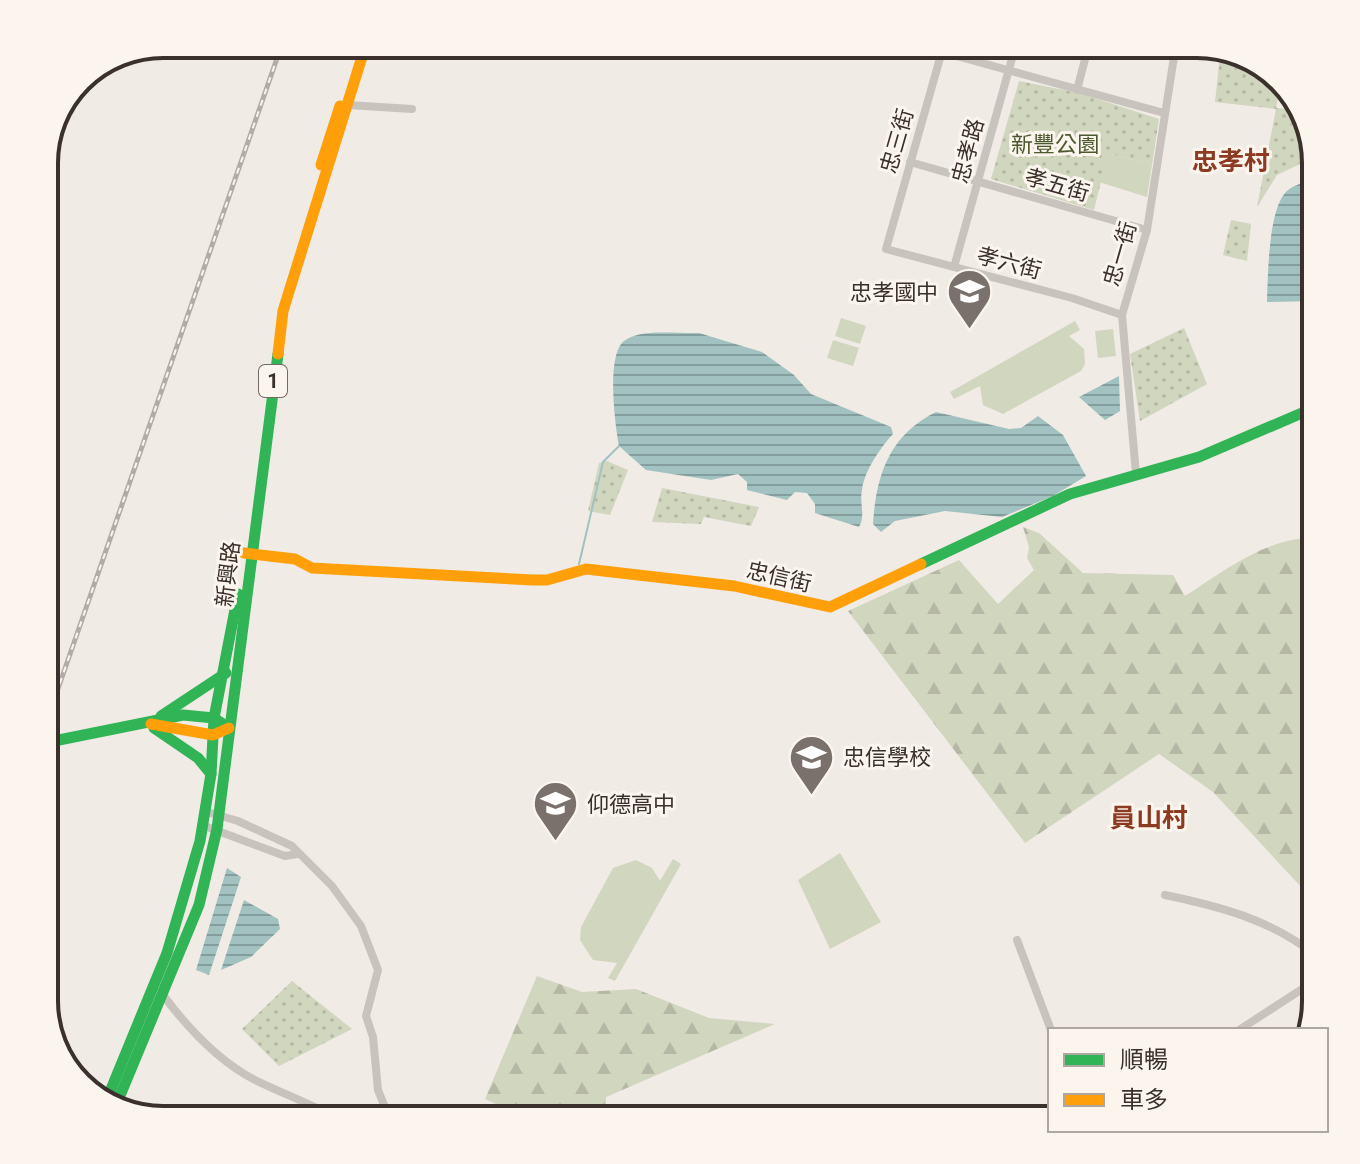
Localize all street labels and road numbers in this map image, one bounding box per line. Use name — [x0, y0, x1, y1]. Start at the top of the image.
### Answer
street label: 忠三街 — [876, 106, 918, 176]
street label: 忠孝路 — [947, 116, 989, 186]
street label: 孝五街 — [1022, 164, 1092, 206]
street label: 忠一街 — [1099, 219, 1141, 289]
street label: 孝六街 — [974, 242, 1044, 284]
road number: 1 — [259, 365, 287, 397]
street label: 新興路 — [212, 540, 244, 608]
street label: 忠信街 — [744, 557, 814, 597]

